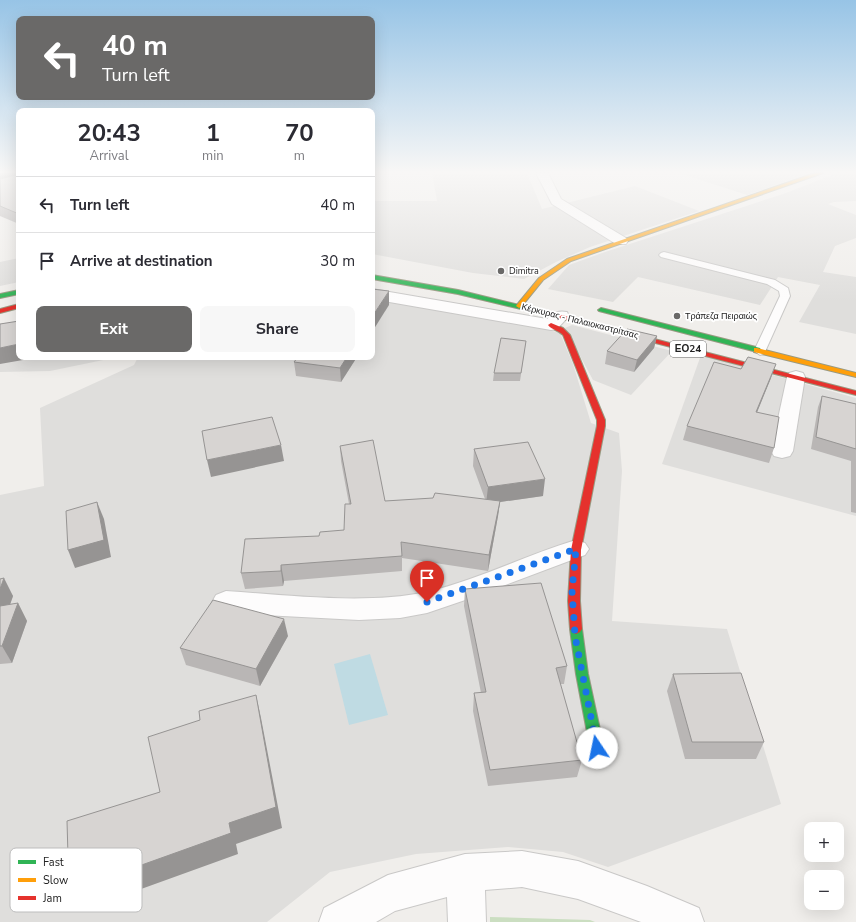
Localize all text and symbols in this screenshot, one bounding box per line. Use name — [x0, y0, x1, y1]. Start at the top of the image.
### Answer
text: 40 m — [102, 27, 168, 65]
icon: left — [36, 32, 88, 84]
text: Turn left — [102, 63, 170, 87]
text: 20:43 — [77, 117, 141, 149]
text: 1 — [206, 117, 220, 149]
text: 70 — [285, 117, 314, 149]
text: Arrival — [89, 147, 129, 165]
text: min — [202, 147, 224, 165]
text: m — [294, 147, 305, 165]
icon: left — [36, 194, 58, 216]
text: Turn left — [70, 195, 129, 215]
text: 40 m — [320, 195, 355, 215]
icon: arrive — [36, 250, 58, 272]
text: Arrive at destination — [70, 251, 213, 271]
text: 30 m — [320, 251, 355, 271]
place label: Dimitra — [509, 265, 539, 277]
marker: Dimitra — [496, 266, 506, 276]
street label: Κέρκυρας - Παλαιοκαστρίτσας — [520, 301, 640, 342]
button: Exit — [36, 306, 192, 352]
button: Share — [200, 306, 355, 352]
place label: Τράπεζα Πειραιώς — [685, 310, 758, 322]
marker: Τράπεζα Πειραιώς — [672, 311, 682, 321]
road number: ΕΟ24 — [670, 341, 706, 357]
pin — [410, 561, 444, 602]
icon: arrive — [416, 567, 438, 589]
position arrow — [576, 727, 618, 769]
map controls — [804, 822, 844, 910]
button: + — [804, 822, 844, 862]
legend — [10, 848, 142, 912]
text: Fast — [43, 855, 64, 870]
button: − — [804, 870, 844, 910]
text: Slow — [43, 873, 68, 888]
text: Jam — [42, 891, 62, 906]

